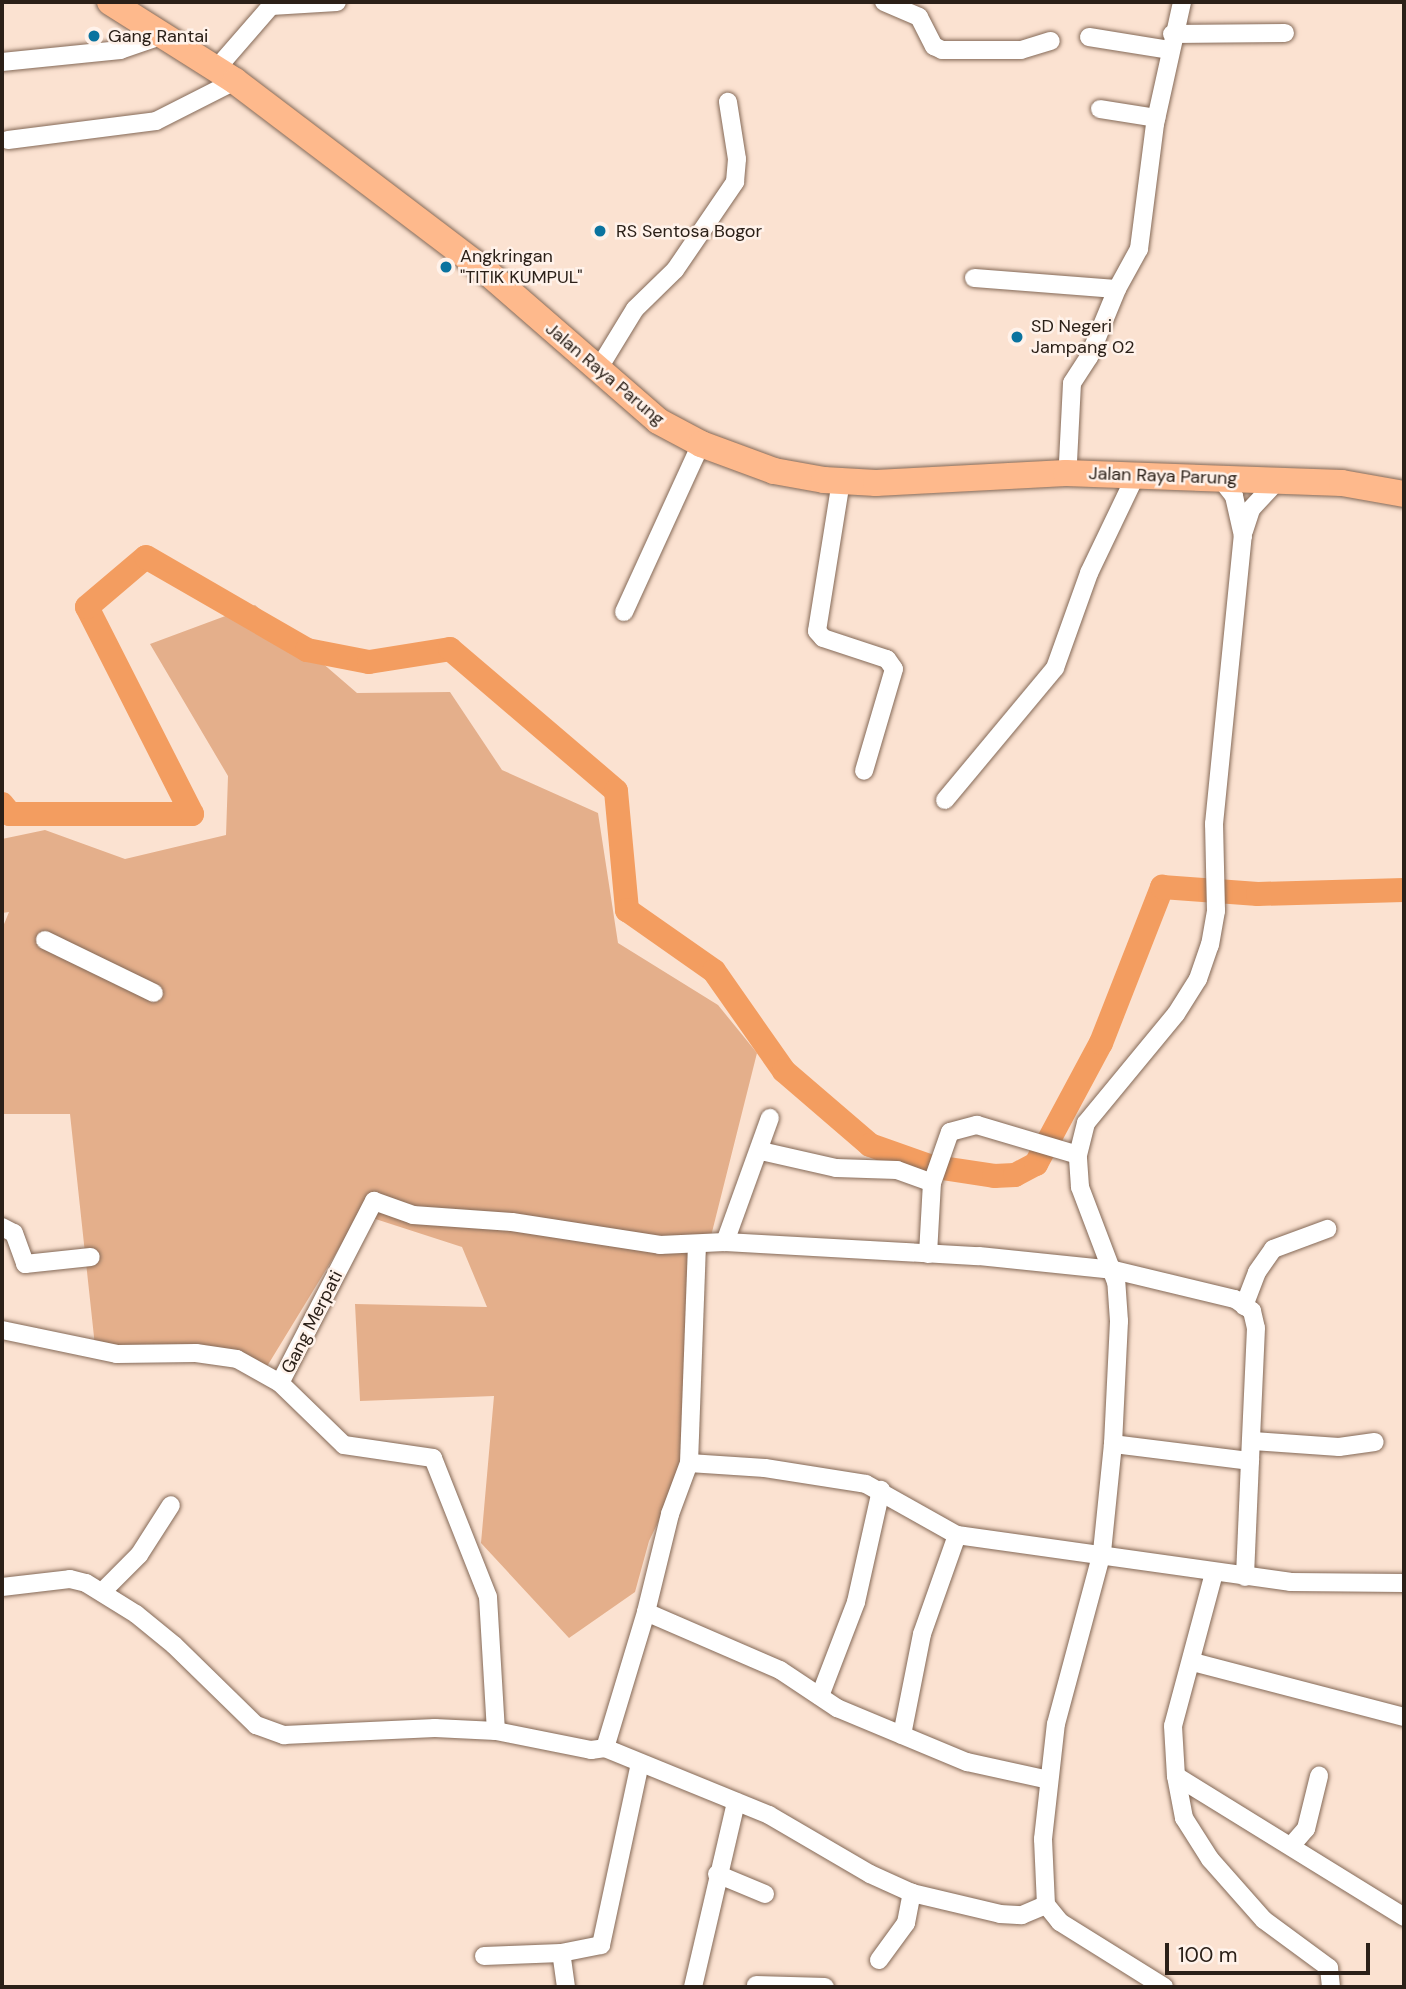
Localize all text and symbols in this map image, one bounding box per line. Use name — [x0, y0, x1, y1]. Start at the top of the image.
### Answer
place label: Gang Rantai — [108, 25, 208, 47]
marker: Gang Rantai — [86, 28, 102, 44]
place label: RS Sentosa Bogor — [616, 220, 762, 242]
marker: RS Sentosa Bogor — [590, 221, 610, 241]
place label: Angkringan "TITIK KUMPUL" — [460, 246, 582, 288]
marker: Angkringan "TITIK KUMPUL" — [438, 259, 454, 275]
place label: SD Negeri Jampang 02 — [1031, 316, 1135, 358]
street label: Jalan Raya Parung — [541, 318, 669, 430]
marker: SD Negeri Jampang 02 — [1009, 329, 1025, 345]
street label: Jalan Raya Parung — [1088, 463, 1238, 489]
street label: Gang Merpati — [277, 1267, 347, 1377]
scale bar — [1168, 1930, 1373, 1974]
text: 100 m — [1178, 1941, 1238, 1969]

